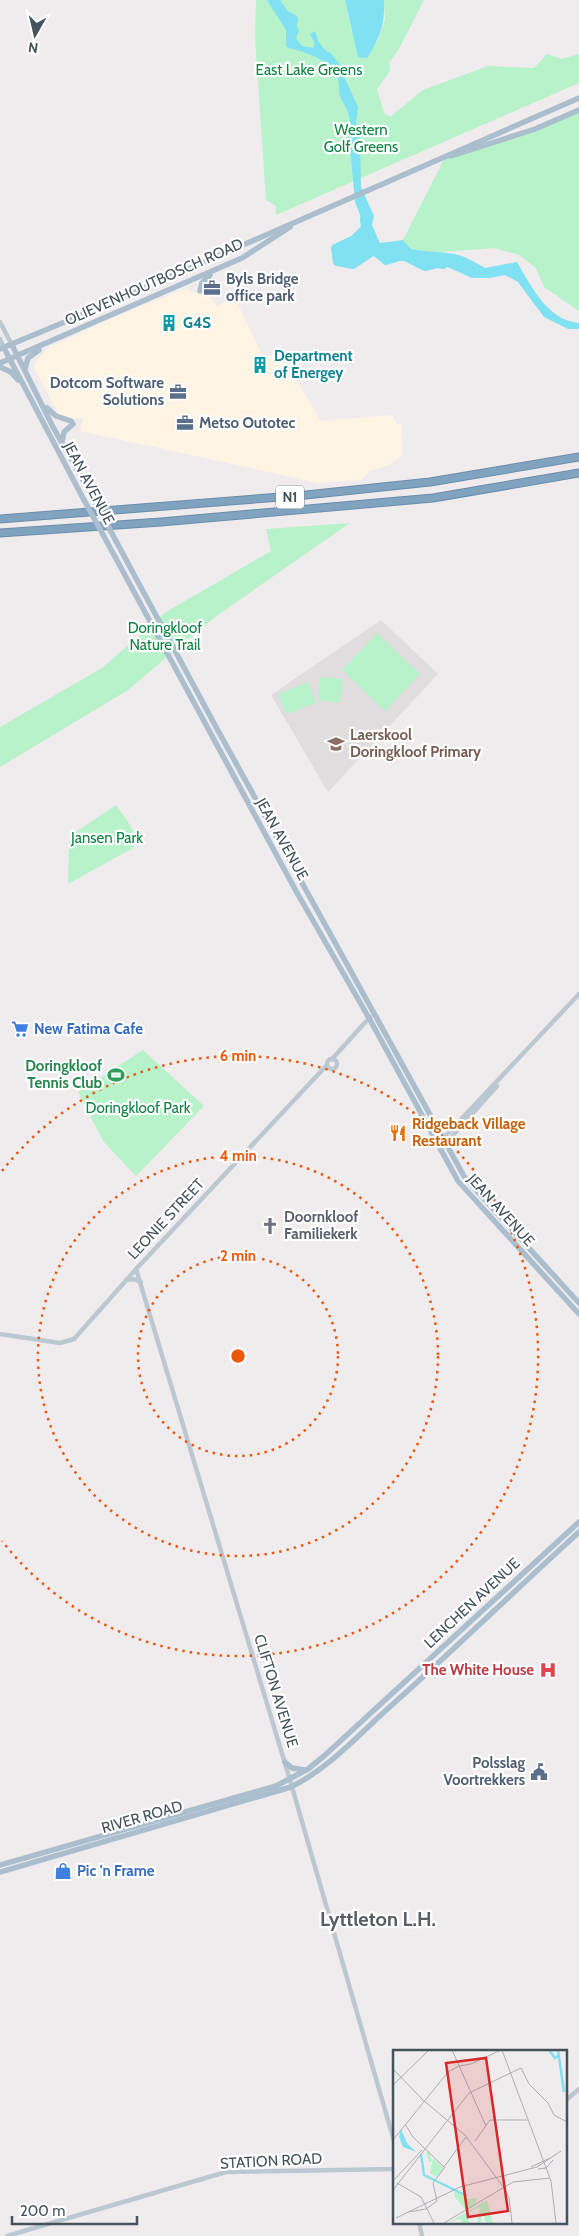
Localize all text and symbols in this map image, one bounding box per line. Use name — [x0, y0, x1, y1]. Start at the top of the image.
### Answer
north arrow — [10, 10, 60, 60]
text: N — [27, 38, 39, 57]
park label: East Lake Greens — [256, 61, 362, 79]
park label: Western Golf Greens — [324, 121, 398, 156]
street label: OLIEVENHOUTBOSCH ROAD — [62, 234, 246, 330]
place label: Byls Bridge office park — [226, 270, 299, 305]
office icon: Byls Bridge office park — [202, 278, 222, 298]
building icon: G4S — [159, 313, 179, 333]
place label: G4S — [183, 314, 211, 332]
place label: Department of Energey — [274, 347, 353, 382]
building icon: Department of Energey — [250, 355, 270, 375]
place label: Dotcom Software Solutions — [50, 374, 164, 409]
office icon: Dotcom Software Solutions — [168, 382, 188, 402]
office icon: Metso Outotec — [175, 413, 195, 433]
place label: Metso Outotec — [199, 414, 296, 432]
street label: JEAN AVENUE — [59, 438, 118, 527]
road number: N1 — [276, 486, 304, 508]
park label: Doringkloof Nature Trail — [128, 619, 202, 654]
place label: Laerskool Doringkloof Primary — [350, 726, 482, 761]
school or university icon: Laerskool Doringkloof Primary — [326, 734, 346, 754]
street label: JEAN AVENUE — [252, 794, 312, 883]
park label: Jansen Park — [70, 829, 143, 847]
supermarket icon: New Fatima Cafe — [10, 1019, 30, 1039]
place label: New Fatima Cafe — [34, 1020, 143, 1038]
text: 6 min — [220, 1047, 256, 1065]
place label: Doringkloof Tennis Club — [25, 1057, 102, 1092]
sports icon: Doringkloof Tennis Club — [106, 1065, 126, 1085]
park label: Doringkloof Park — [86, 1099, 191, 1117]
place label: Ridgeback Village Restaurant — [412, 1115, 526, 1150]
restaurant icon: Ridgeback Village Restaurant — [388, 1123, 408, 1143]
text: 4 min — [219, 1147, 257, 1165]
street label: JEAN AVENUE — [463, 1169, 538, 1250]
street label: LEONIE STREET — [124, 1175, 208, 1263]
place label: Doornkloof Familiekerk — [284, 1208, 358, 1243]
church icon: Doornkloof Familiekerk — [260, 1216, 280, 1236]
text: 2 min — [220, 1247, 256, 1265]
centre of rings — [229, 1347, 247, 1365]
street label: LENCHEN AVENUE — [420, 1554, 524, 1652]
street label: CLIFTON AVENUE — [250, 1632, 302, 1750]
hospital icon: The White House — [538, 1660, 558, 1680]
place label: The White House — [422, 1661, 534, 1679]
place label: Polsslag Voortrekkers — [443, 1754, 525, 1789]
public building icon: Polsslag Voortrekkers — [529, 1762, 549, 1782]
street label: RIVER ROAD — [99, 1797, 185, 1837]
shop icon: Pic 'n Frame — [53, 1861, 73, 1881]
place label: Pic 'n Frame — [77, 1862, 155, 1880]
district label: Lyttleton L.H. — [320, 1907, 436, 1931]
inset map — [393, 2050, 566, 2224]
street label: STATION ROAD — [219, 2149, 323, 2173]
scale bar — [12, 2194, 138, 2226]
text: 200 m — [20, 2202, 65, 2220]

